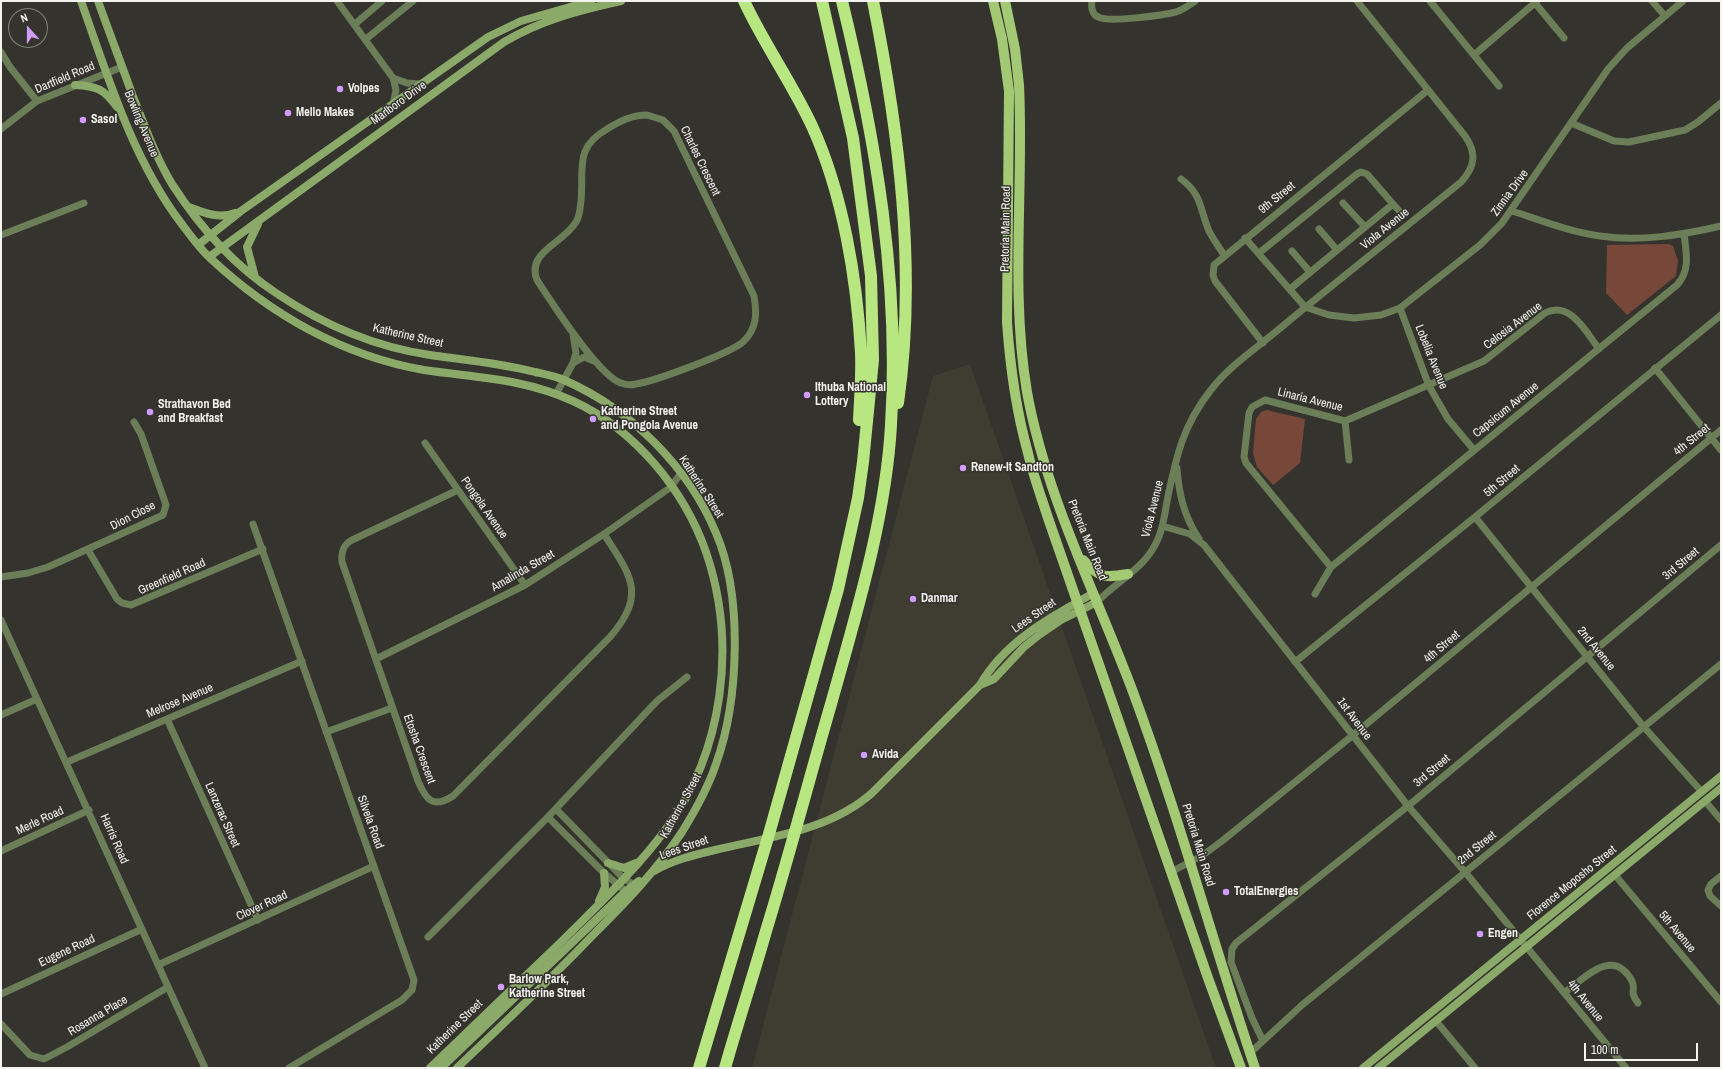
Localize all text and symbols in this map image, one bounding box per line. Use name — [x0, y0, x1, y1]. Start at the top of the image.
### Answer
north arrow — [8, 8, 48, 48]
text: N — [19, 10, 30, 25]
street label: Dartfield Road — [33, 59, 97, 97]
street label: Marlboro Drive — [368, 78, 430, 128]
place label: Volpes — [348, 82, 380, 96]
marker: Volpes — [335, 84, 345, 94]
street label: Bowling Avenue — [121, 89, 161, 159]
place label: Mello Makes — [296, 106, 354, 120]
marker: Mello Makes — [283, 108, 293, 118]
place label: Sasol — [91, 113, 117, 127]
marker: Sasol — [78, 115, 88, 125]
street label: Charles Crescent — [677, 124, 723, 198]
street label: Zinnia Drive — [1488, 167, 1532, 219]
street label: 9th Street — [1256, 179, 1298, 217]
street label: Pretoria Main Road — [998, 186, 1014, 272]
street label: Viola Avenue — [1358, 205, 1412, 253]
street label: Celosia Avenue — [1481, 299, 1545, 353]
street label: Katherine Street — [371, 321, 445, 351]
street label: Lobelia Avenue — [1412, 323, 1450, 391]
street label: Capsicum Avenue — [1470, 379, 1542, 441]
place label: Ithuba National Lottery — [815, 381, 886, 409]
street label: Linaria Avenue — [1276, 385, 1344, 415]
marker: Ithuba National Lottery — [802, 390, 812, 400]
place label: Strathavon Bed and Breakfast — [158, 398, 231, 426]
place label: Katherine Street and Pongola Avenue — [601, 405, 698, 433]
marker: Strathavon Bed and Breakfast — [145, 407, 155, 417]
marker: Katherine Street and Pongola Avenue — [588, 414, 598, 424]
street label: 4th Street — [1671, 421, 1713, 459]
street label: Katherine Street — [675, 453, 727, 521]
place label: Renew-It Sandton — [971, 461, 1054, 475]
street label: 5th Street — [1481, 462, 1523, 500]
marker: Renew-It Sandton — [958, 463, 968, 473]
street label: Pongola Avenue — [457, 474, 511, 542]
street label: Viola Avenue — [1139, 479, 1167, 539]
street label: Pretoria Main Road — [1064, 497, 1110, 583]
street label: Dion Close — [108, 499, 158, 533]
street label: 3rd Street — [1660, 545, 1702, 583]
street label: Amalinda Street — [489, 547, 557, 595]
street label: Greenfield Road — [136, 556, 208, 598]
place label: Danmar — [921, 592, 958, 606]
marker: Danmar — [908, 594, 918, 604]
street label: Lees Street — [1009, 596, 1059, 636]
street label: 2nd Avenue — [1574, 624, 1618, 674]
street label: 4th Street — [1421, 628, 1463, 666]
street label: Melrose Avenue — [145, 681, 215, 721]
street label: 1st Avenue — [1333, 695, 1375, 743]
street label: Etosha Crescent — [400, 712, 438, 786]
place label: Avida — [872, 748, 898, 762]
marker: Avida — [859, 750, 869, 760]
street label: 3rd Street — [1411, 752, 1453, 790]
street label: Katherine Street — [657, 771, 705, 841]
street label: Lanzerac Street — [201, 780, 243, 850]
street label: Silvela Road — [354, 793, 386, 851]
street label: Pretoria Main Road — [1179, 802, 1217, 888]
street label: Merle Road — [14, 804, 66, 838]
street label: Harris Road — [97, 812, 131, 866]
street label: 2nd Street — [1455, 828, 1499, 868]
street label: Lees Street — [658, 833, 710, 863]
street label: Florence Moposho Street — [1525, 843, 1619, 923]
place label: TotalEnergies — [1234, 885, 1298, 899]
marker: TotalEnergies — [1221, 887, 1231, 897]
street label: Clover Road — [234, 888, 290, 924]
street label: 5th Avenue — [1656, 908, 1698, 956]
place label: Engen — [1488, 927, 1518, 941]
marker: Engen — [1475, 929, 1485, 939]
street label: Eugene Road — [37, 932, 97, 970]
place label: Barlow Park, Katherine Street — [509, 973, 585, 1001]
street label: 4th Avenue — [1564, 977, 1606, 1025]
marker: Barlow Park, Katherine Street — [496, 982, 506, 992]
street label: Rosanna Place — [66, 993, 130, 1039]
street label: Katherine Street — [424, 997, 486, 1057]
scale bar — [1586, 1035, 1700, 1061]
text: 100 m — [1591, 1042, 1618, 1058]

